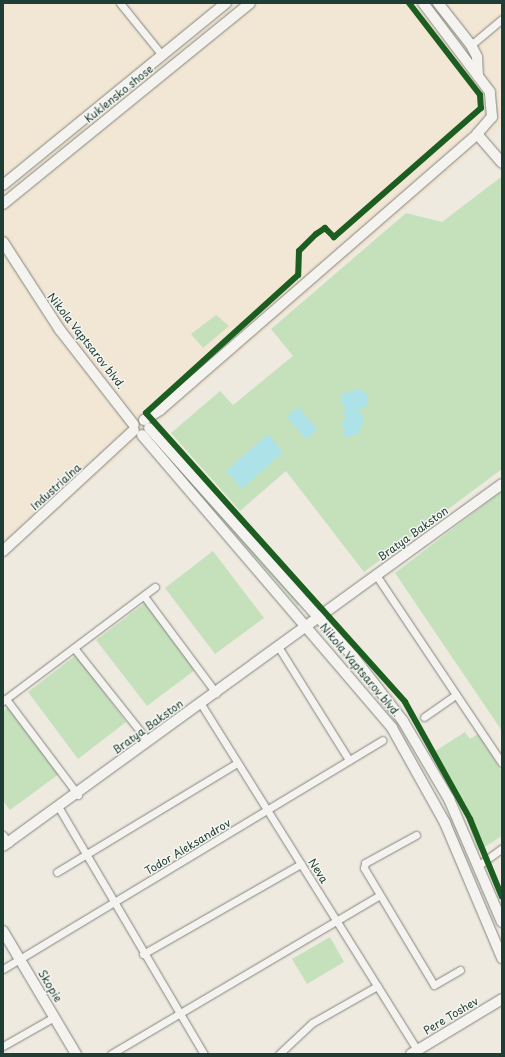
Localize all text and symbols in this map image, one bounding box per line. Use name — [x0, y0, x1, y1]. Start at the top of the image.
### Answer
street label: Kuklensko shose — [82, 62, 156, 126]
street label: Nikola Vaptsarov blvd. — [44, 290, 128, 392]
street label: Industrialna — [28, 461, 84, 513]
street label: Bratya Bakston — [375, 504, 451, 564]
street label: Nikola Vaptsarov blvd. — [317, 620, 403, 720]
street label: Bratya Bakston — [110, 697, 186, 757]
street label: Todor Aleksandrov — [143, 816, 233, 878]
street label: Neva — [305, 856, 331, 886]
street label: Skopie — [35, 967, 65, 1005]
street label: Pere Toshev — [421, 994, 481, 1038]

